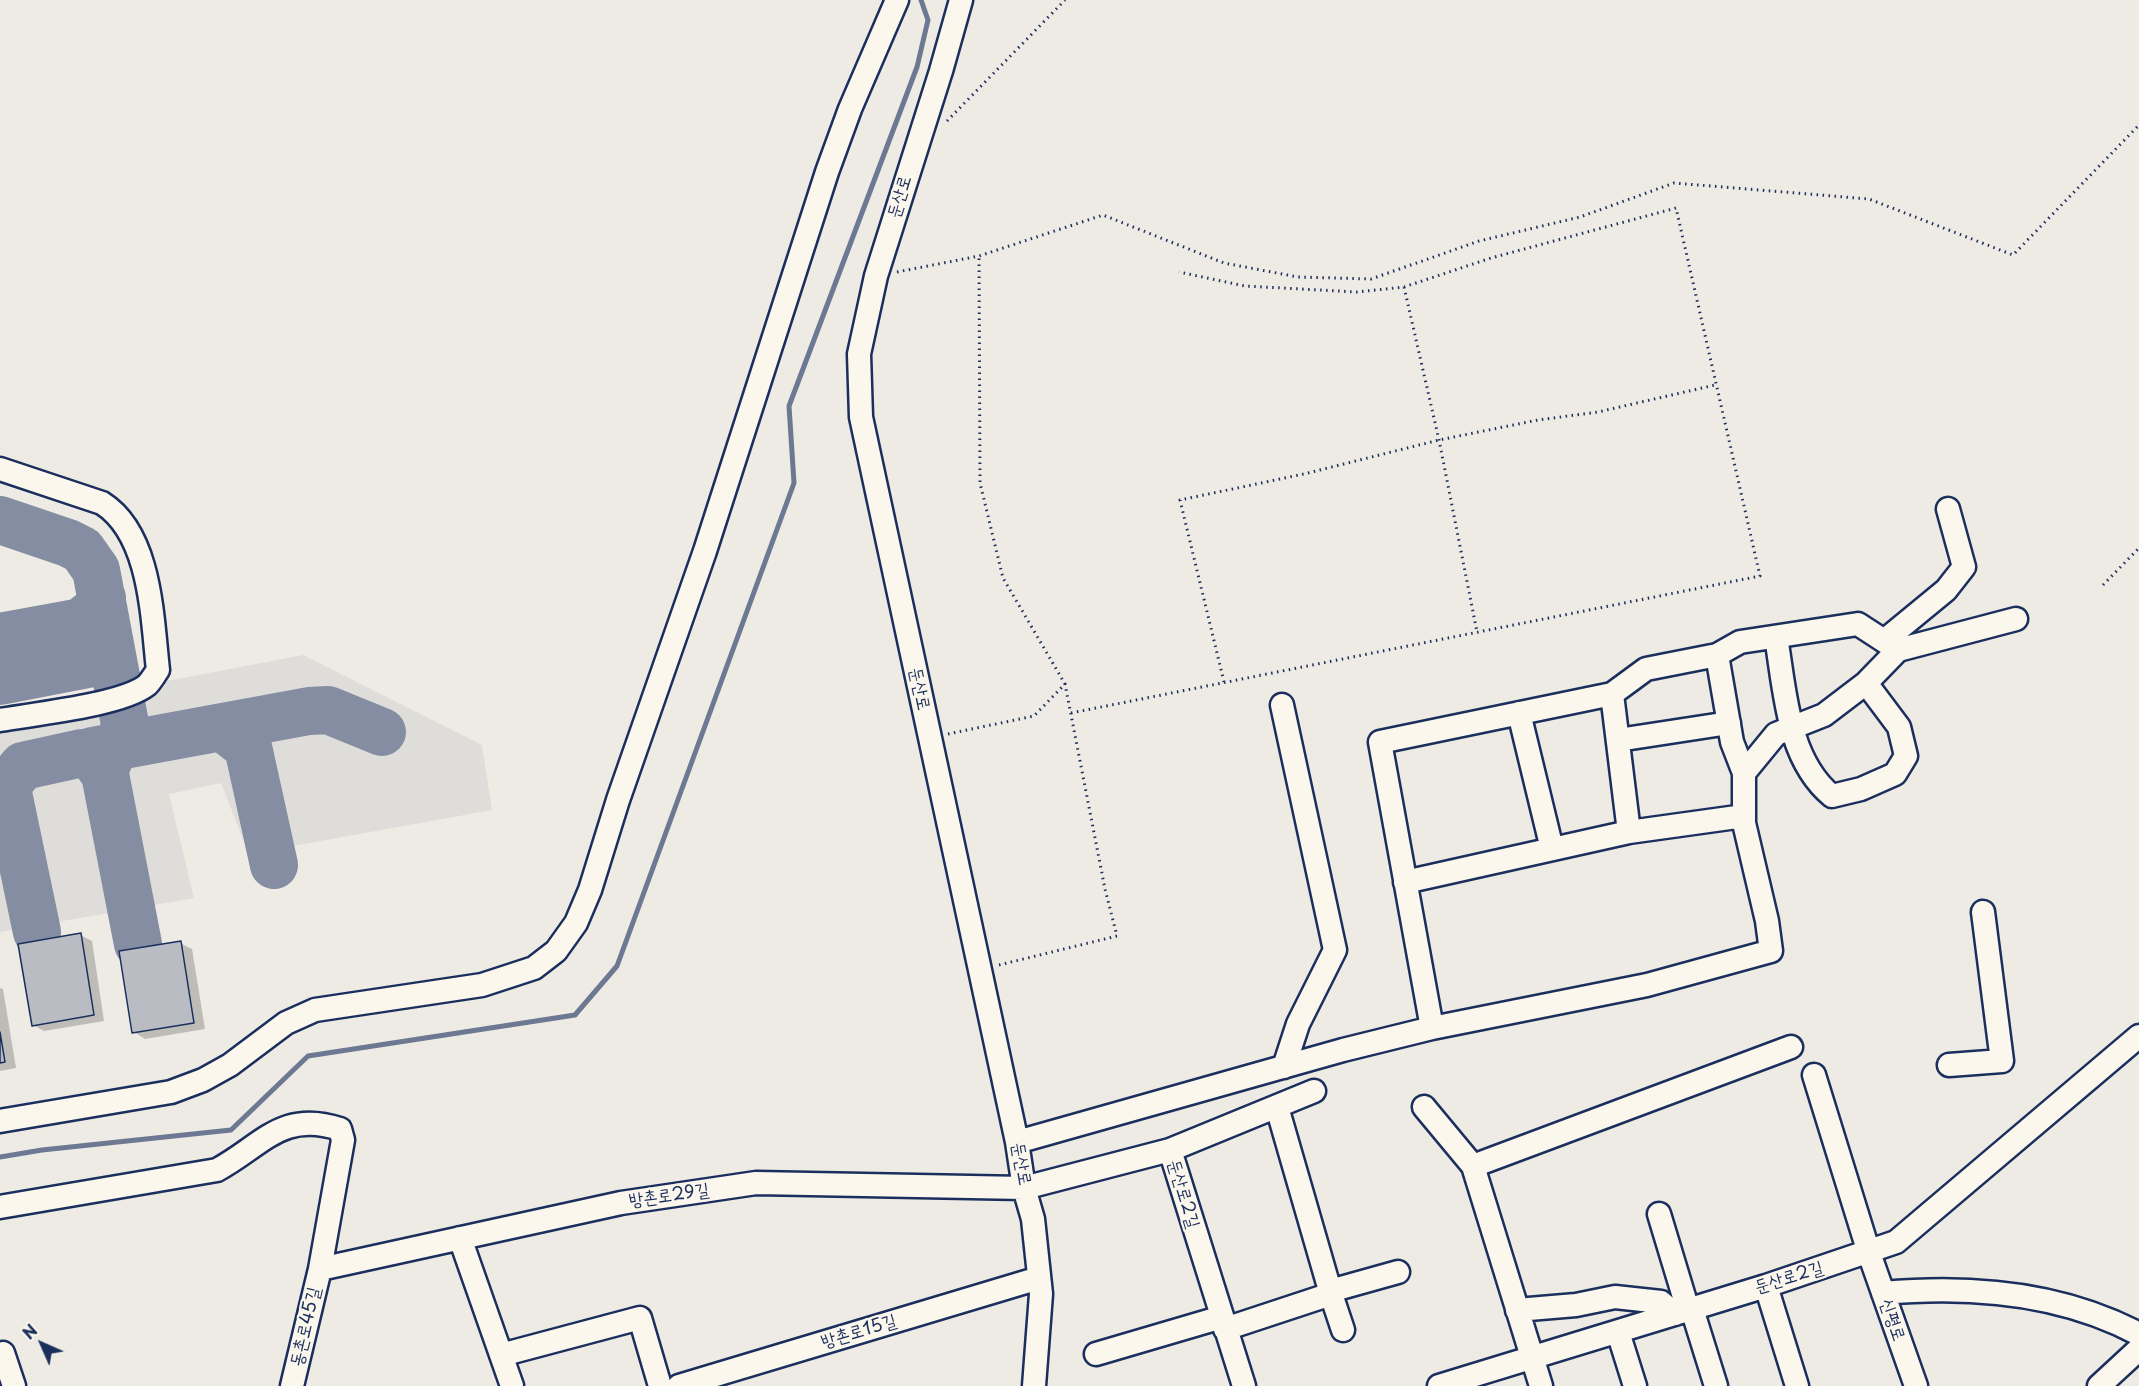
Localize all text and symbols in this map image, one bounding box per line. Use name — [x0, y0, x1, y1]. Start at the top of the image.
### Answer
street label: 둔산로 — [883, 173, 917, 221]
street label: 둔산로 — [904, 666, 934, 712]
street label: 둔산로 — [1007, 1141, 1035, 1187]
street label: 둔산로2길 — [1162, 1157, 1204, 1231]
street label: 방촌로29길 — [627, 1180, 711, 1212]
street label: 둔산로2길 — [1752, 1257, 1826, 1299]
street label: 동촌로45길 — [286, 1285, 326, 1369]
street label: 신평로 — [1875, 1296, 1909, 1344]
street label: 방촌로15길 — [819, 1310, 899, 1354]
north arrow — [12, 1314, 72, 1374]
text: N — [16, 1318, 42, 1344]

